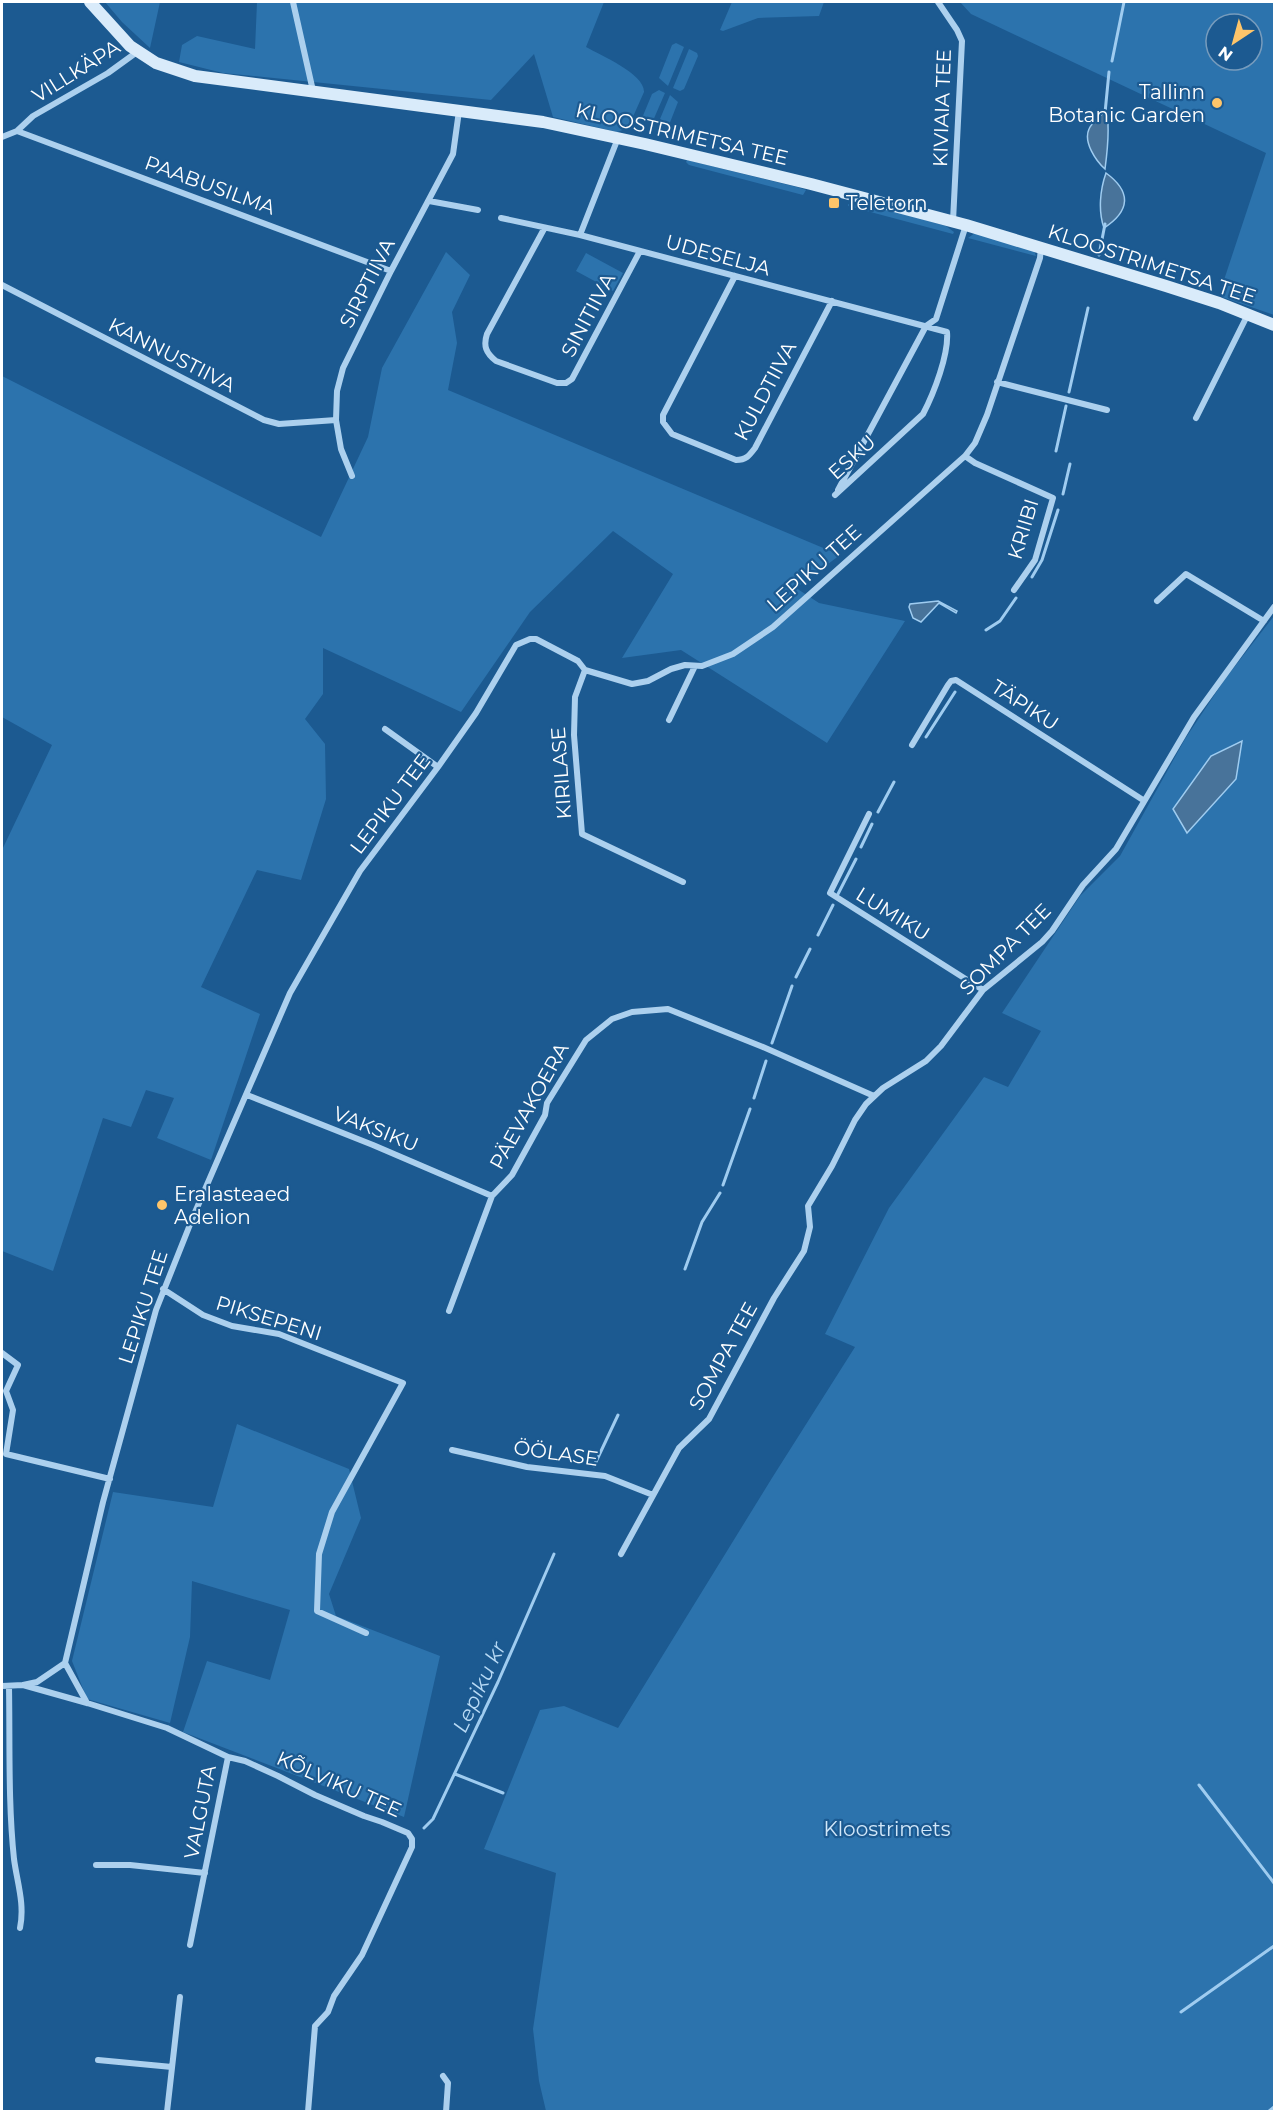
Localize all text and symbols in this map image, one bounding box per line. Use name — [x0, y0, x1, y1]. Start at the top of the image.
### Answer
north arrow — [1204, 12, 1264, 72]
street label: VILLKÄPA — [28, 34, 125, 107]
text: N — [1215, 42, 1236, 65]
street label: KIVIAIA TEE — [928, 49, 956, 167]
place label: Tallinn Botanic Garden — [1048, 80, 1205, 127]
marker: Tallinn Botanic Garden — [1210, 96, 1224, 110]
street label: KLOOSTRIMETSA TEE — [573, 98, 791, 170]
street label: PAABUSILMA — [142, 150, 279, 220]
place label: Teletorn — [846, 191, 928, 215]
marker: Teletorn — [827, 196, 841, 210]
street label: KLOOSTRIMETSA TEE — [1045, 219, 1259, 309]
street label: UDESELJA — [663, 230, 774, 281]
street label: SIRPTIIVA — [334, 234, 400, 332]
street label: SINITIIVA — [556, 268, 620, 361]
street label: KANNUSTIIVA — [104, 313, 240, 398]
street label: KULDTIIVA — [729, 337, 801, 445]
street label: ESKU — [823, 429, 881, 485]
street label: KRIIBI — [1002, 496, 1044, 562]
street label: LEPIKU TEE — [762, 519, 866, 617]
street label: TÄPIKU — [987, 674, 1063, 736]
street label: KIRILASE — [546, 726, 576, 820]
street label: LEPIKU TEE — [345, 749, 435, 859]
street label: LUMIKU — [852, 882, 934, 946]
street label: SOMPA TEE — [954, 898, 1056, 1000]
street label: PÄEVAKOERA — [484, 1038, 574, 1173]
street label: VAKSIKU — [330, 1101, 422, 1157]
place label: Eralasteaed Adelion — [174, 1182, 290, 1229]
marker: Eralasteaed Adelion — [155, 1198, 169, 1212]
street label: LEPIKU TEE — [113, 1247, 173, 1367]
street label: PIKSEPENI — [213, 1290, 325, 1346]
street label: SOMPA TEE — [684, 1298, 762, 1414]
street label: ÖÖLASE — [512, 1435, 600, 1471]
water label: Lepiku kr — [447, 1637, 511, 1736]
street label: KÕLVIKU TEE — [273, 1746, 405, 1822]
street label: VALGUTA — [179, 1762, 221, 1861]
park label: Kloostrimets — [824, 1817, 951, 1841]

